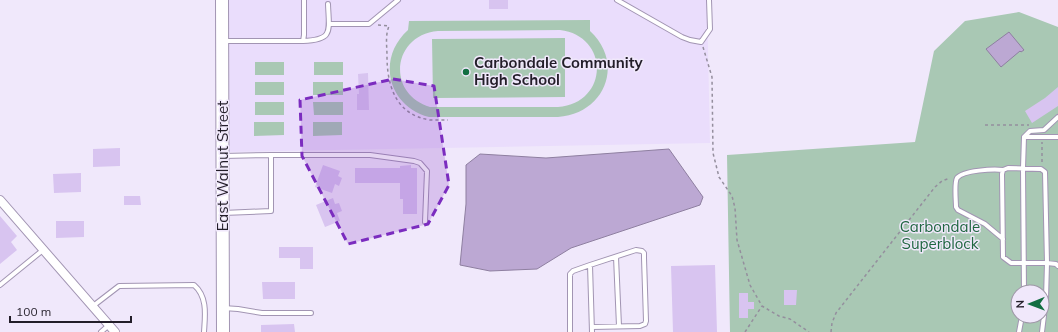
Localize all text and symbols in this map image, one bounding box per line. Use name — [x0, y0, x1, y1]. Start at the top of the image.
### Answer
place label: Carbondale Community High School — [474, 53, 644, 89]
marker: Carbondale Community High School — [461, 67, 471, 77]
street label: East Walnut Street — [213, 101, 232, 231]
park label: Carbondale Superblock — [900, 217, 980, 253]
north arrow — [1010, 284, 1050, 324]
scale bar — [10, 298, 131, 324]
text: N — [1013, 300, 1027, 308]
text: 100 m — [16, 304, 51, 319]

